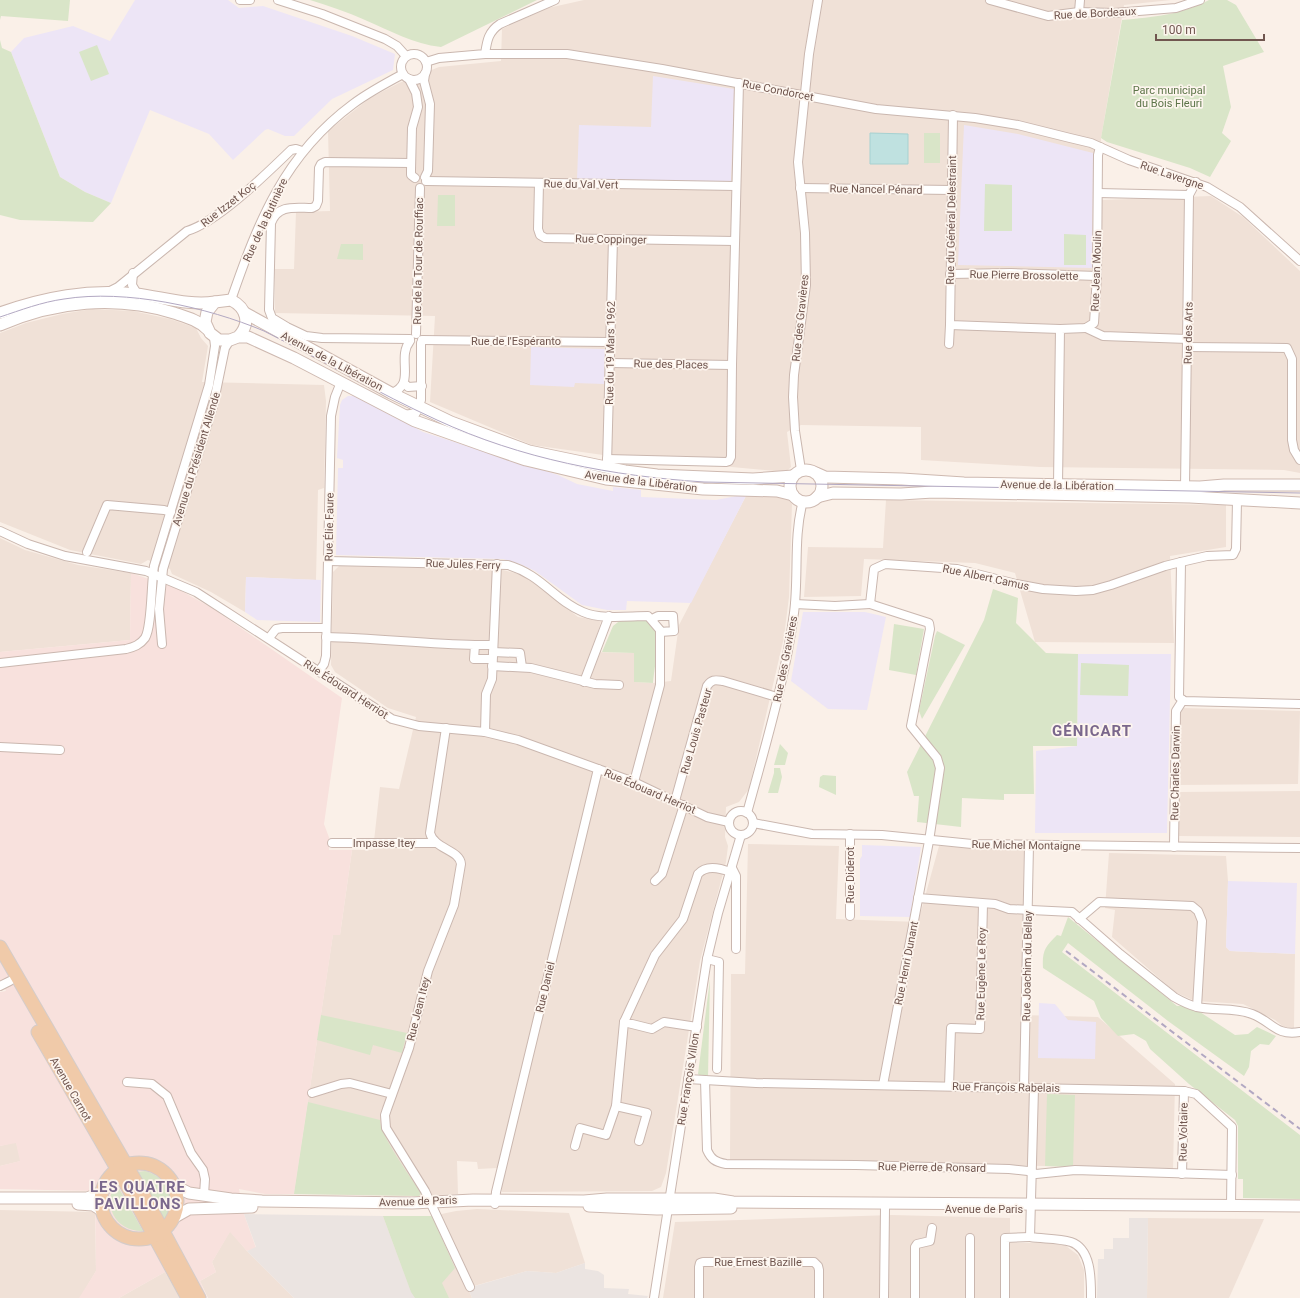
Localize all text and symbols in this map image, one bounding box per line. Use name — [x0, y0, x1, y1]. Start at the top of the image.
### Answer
street label: Rue de Bordeaux — [1054, 5, 1137, 22]
scale bar — [1156, 16, 1264, 42]
text: 100 m — [1162, 23, 1196, 37]
street label: Rue Condorcet — [741, 77, 815, 104]
park label: Parc municipal du Bois Fleuri — [1133, 84, 1205, 110]
street label: Rue du Général Delestraint — [944, 155, 959, 285]
street label: Rue Lavergne — [1138, 159, 1205, 192]
street label: Rue de la Butinière — [240, 176, 291, 264]
street label: Rue du Val Vert — [544, 177, 619, 192]
street label: Rue Izzet Koç — [198, 179, 259, 230]
street label: Rue Nancel Pénard — [829, 182, 923, 197]
street label: Rue de la Tour de Rouffiac — [411, 197, 426, 325]
street label: Rue Jean Moulin — [1089, 230, 1104, 312]
street label: Rue Coppinger — [575, 232, 647, 247]
street label: Rue Pierre Brossolette — [970, 268, 1079, 283]
street label: Rue des Gravières — [789, 273, 812, 362]
street label: Rue du 19 Mars 1962 — [603, 301, 618, 405]
street label: Rue des Arts — [1181, 301, 1196, 364]
street label: Avenue de la Libération — [279, 329, 385, 394]
street label: Rue de l'Espéranto — [471, 335, 561, 348]
street label: Rue des Places — [634, 357, 709, 372]
street label: Avenue du Président Allende — [170, 390, 223, 528]
street label: Avenue de la Libération — [584, 468, 698, 495]
street label: Avenue de la Libération — [1000, 478, 1114, 493]
street label: Rue Élie Faure — [322, 492, 337, 562]
street label: Rue Jules Ferry — [425, 557, 501, 572]
street label: Rue Albert Camus — [941, 562, 1031, 593]
street label: Rue des Gravières — [771, 614, 800, 703]
street label: Rue Édouard Herriot — [301, 657, 391, 722]
street label: Rue Louis Pasteur — [678, 687, 715, 775]
district label: GÉNICART — [1052, 722, 1132, 740]
street label: Rue Charles Darwin — [1168, 725, 1183, 821]
street label: Rue Édouard Herriot — [602, 766, 698, 817]
street label: Impasse Itey — [353, 837, 416, 850]
street label: Rue Michel Montaigne — [971, 838, 1081, 853]
street label: Rue Diderot — [844, 846, 857, 903]
street label: Rue Joachim du Bellay — [1020, 910, 1035, 1021]
street label: Rue Henri Dunant — [892, 920, 921, 1006]
street label: Rue Eugène Le Roy — [974, 927, 989, 1021]
street label: Rue Daniel — [533, 960, 558, 1014]
street label: Rue Jean Itey — [404, 975, 433, 1043]
street label: Rue François Villon — [675, 1032, 702, 1126]
street label: Avenue Carnot — [47, 1055, 94, 1124]
street label: Rue François Rabelais — [952, 1080, 1060, 1095]
street label: Rue Voltaire — [1176, 1102, 1191, 1162]
street label: Rue Pierre de Ronsard — [878, 1160, 986, 1175]
district label: LES QUATRE PAVILLONS — [90, 1178, 186, 1213]
street label: Avenue de Paris — [379, 1194, 458, 1209]
street label: Avenue de Paris — [945, 1203, 1024, 1216]
street label: Rue Ernest Bazille — [714, 1256, 802, 1269]

